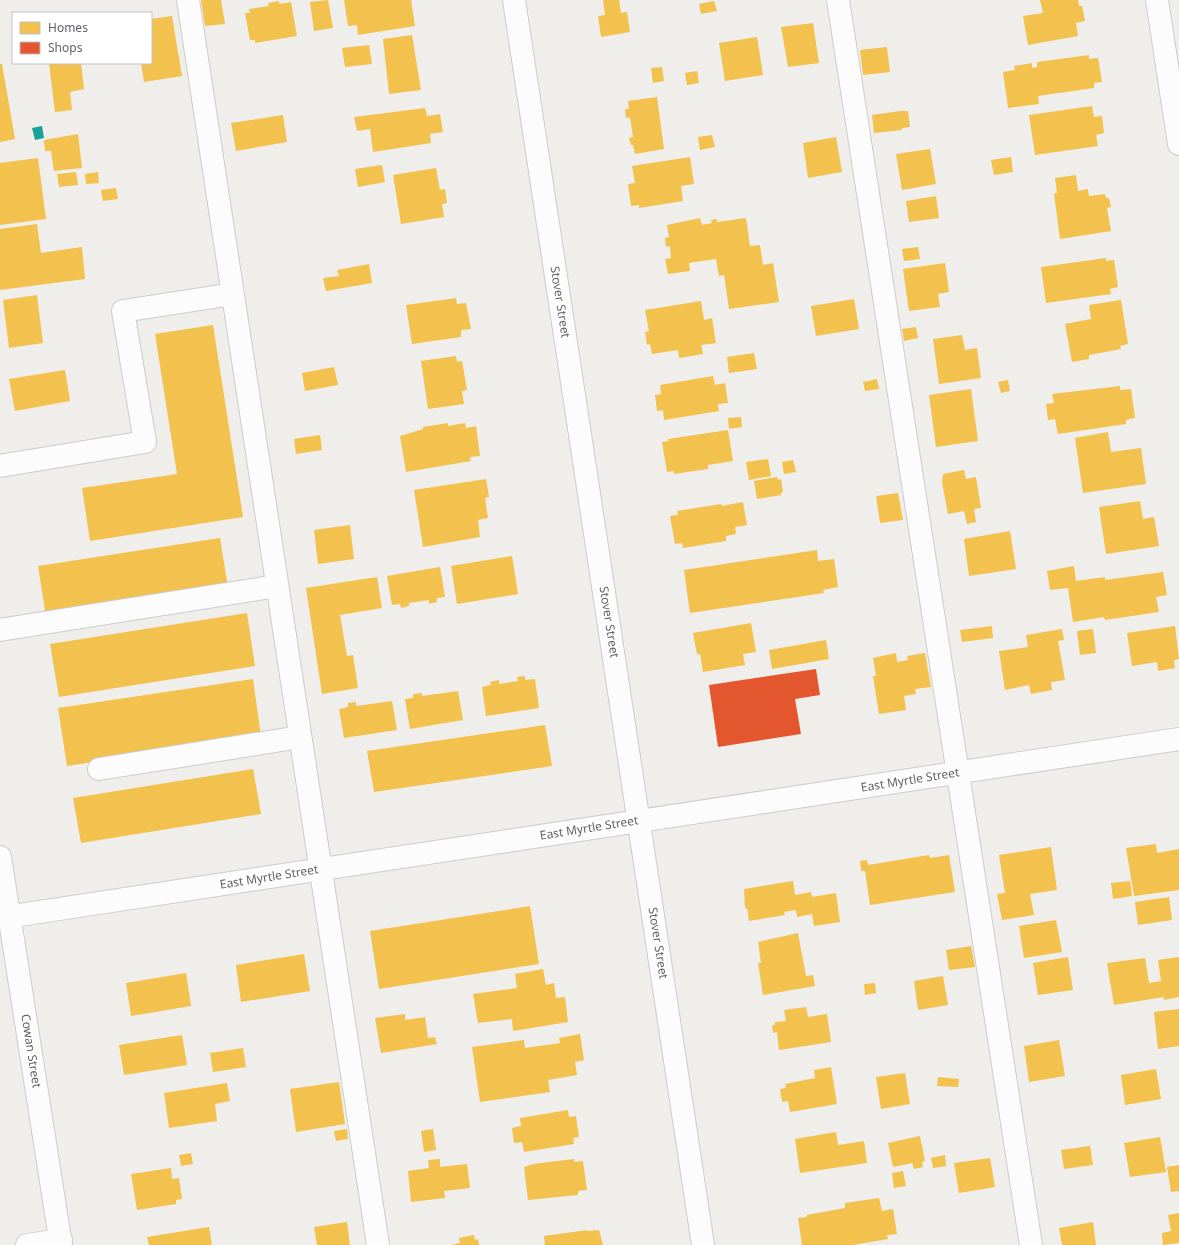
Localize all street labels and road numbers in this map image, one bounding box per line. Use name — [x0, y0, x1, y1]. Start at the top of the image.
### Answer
street label: Stover Street — [546, 265, 575, 340]
street label: Stover Street — [595, 585, 624, 660]
street label: East Myrtle Street — [860, 763, 961, 796]
street label: East Myrtle Street — [539, 811, 640, 844]
street label: East Myrtle Street — [219, 860, 320, 893]
street label: Stover Street — [644, 906, 673, 981]
street label: Cowan Street — [17, 1013, 46, 1090]

